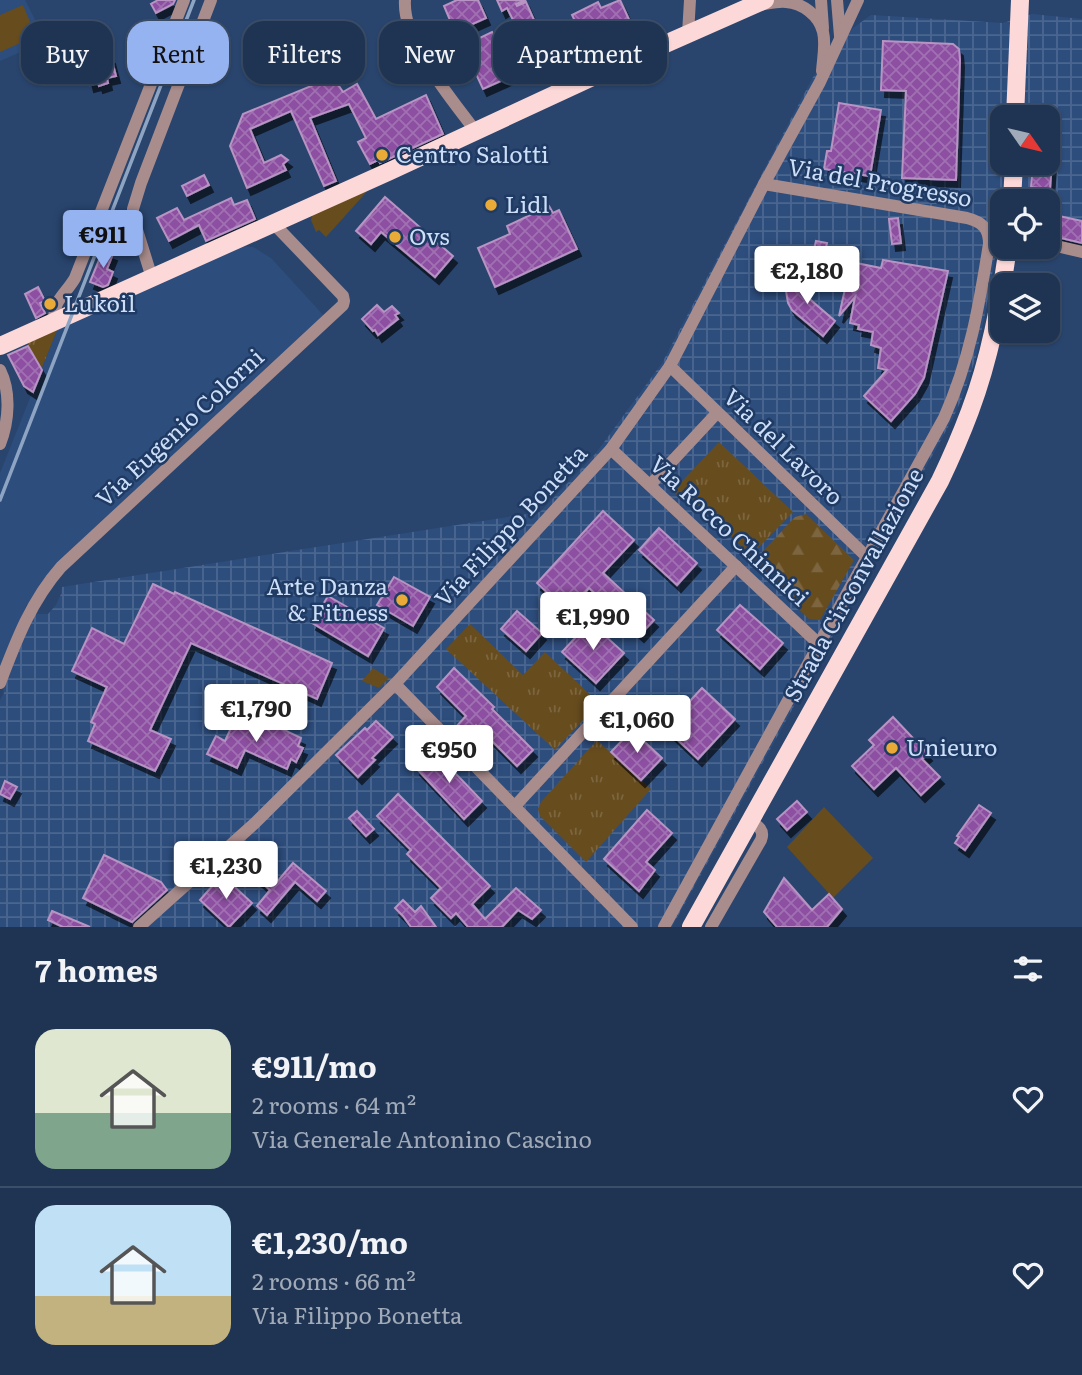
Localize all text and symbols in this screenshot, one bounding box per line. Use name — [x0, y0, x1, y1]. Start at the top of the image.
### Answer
chip: Buy — [21, 21, 113, 84]
chip: Rent — [127, 21, 229, 84]
chip: Filters — [243, 21, 365, 84]
chip: New — [379, 21, 479, 84]
chip: Apartment — [493, 21, 667, 84]
north arrow — [990, 105, 1060, 175]
map controls — [990, 105, 1060, 343]
place label: Centro Salotti — [396, 136, 549, 170]
marker: Centro Salotti — [374, 147, 390, 163]
street label: Via del Progresso — [786, 148, 975, 214]
place label: Lidl — [505, 186, 549, 220]
button: locate — [990, 189, 1060, 259]
marker: Lidl — [483, 197, 499, 213]
pin: €911 — [62, 210, 144, 270]
text: €911 — [79, 216, 127, 250]
place label: Ovs — [409, 218, 450, 252]
marker: Ovs — [387, 229, 403, 245]
pin: €2,180 — [750, 246, 864, 306]
text: €2,180 — [770, 252, 844, 286]
button: layers — [990, 273, 1060, 343]
place label: Lukoil — [64, 285, 136, 319]
marker: Lukoil — [42, 296, 58, 312]
street label: Via Eugenio Colorni — [87, 339, 271, 514]
street label: Via del Lavoro — [717, 379, 852, 512]
street label: Via Filippo Bonetta — [425, 436, 594, 613]
street label: Via Rocco Chinnici — [643, 446, 818, 613]
street label: Strada Circonvallazione — [774, 461, 931, 707]
place label: Arte Danza & Fitness — [266, 568, 389, 628]
marker: Arte Danza & Fitness — [394, 592, 410, 608]
pin: €1,990 — [536, 592, 650, 652]
text: €1,990 — [556, 598, 630, 632]
pin: €1,790 — [199, 684, 313, 744]
text: €1,790 — [220, 690, 292, 724]
pin: €1,060 — [580, 696, 694, 755]
text: €1,060 — [600, 701, 674, 735]
pin: €950 — [408, 726, 490, 785]
place label: Unieuro — [906, 729, 998, 763]
text: €950 — [421, 731, 477, 765]
marker: Unieuro — [884, 740, 900, 756]
pin: €1,230 — [169, 842, 283, 901]
text: €1,230 — [190, 847, 262, 881]
text: 7 homes — [35, 947, 158, 991]
icon: filters — [1009, 950, 1047, 988]
text: €911/mo — [252, 1043, 377, 1087]
icon: home — [91, 1057, 175, 1141]
icon: heart — [1009, 1080, 1047, 1118]
text: 2 rooms · 64 m² — [252, 1087, 416, 1121]
text: Via Generale Antonino Cascino — [252, 1121, 592, 1155]
text: €1,230/mo — [252, 1219, 408, 1263]
icon: home — [91, 1233, 175, 1317]
icon: heart — [1009, 1256, 1047, 1294]
text: 2 rooms · 66 m² — [252, 1263, 416, 1297]
text: Via Filippo Bonetta — [252, 1297, 462, 1331]

